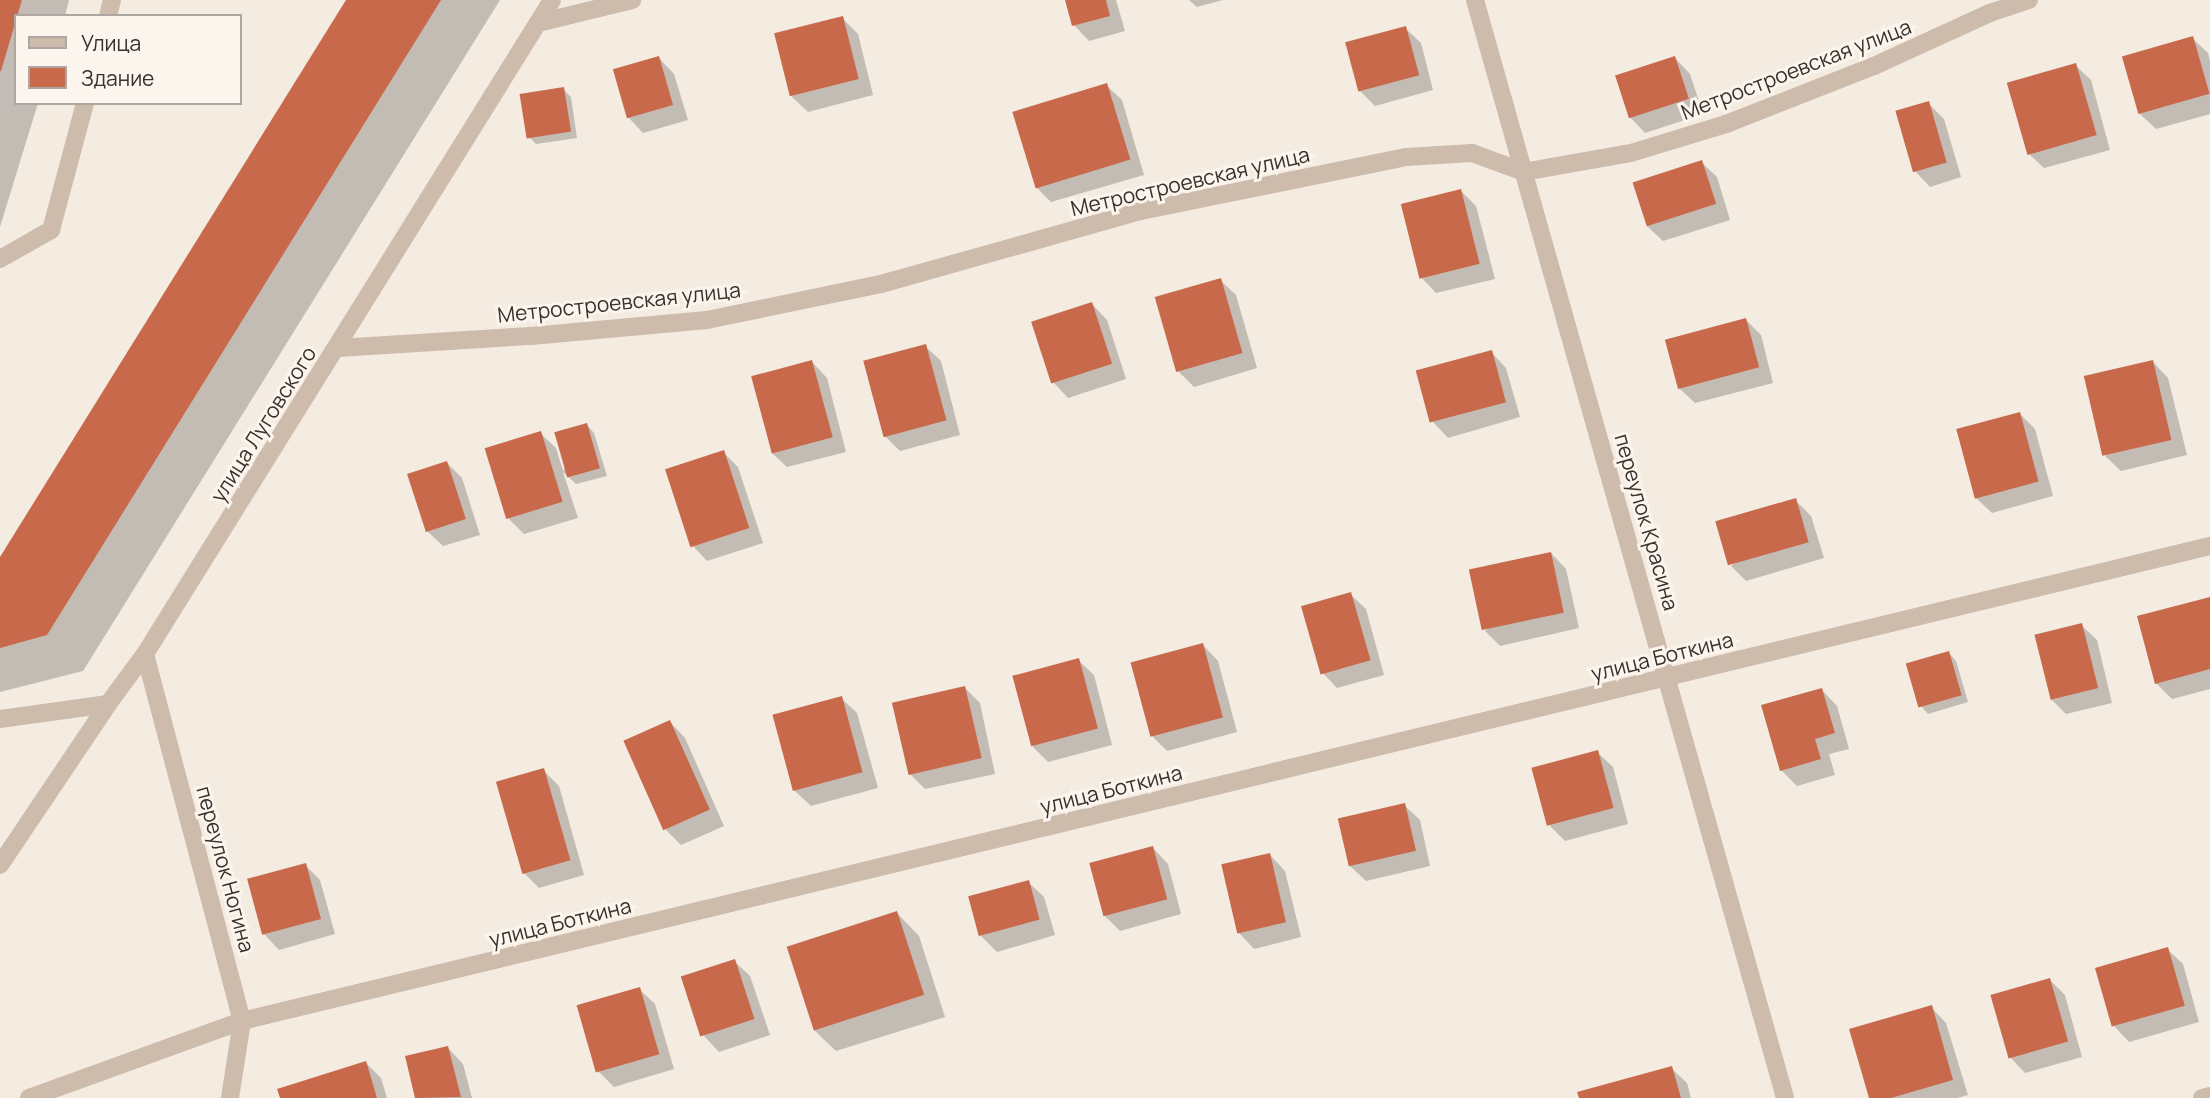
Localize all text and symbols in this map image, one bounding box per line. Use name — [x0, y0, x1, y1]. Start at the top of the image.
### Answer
street label: Метростроевская улица — [1677, 13, 1915, 125]
legend — [14, 14, 242, 105]
text: Улица — [81, 29, 141, 57]
text: Здание — [81, 64, 154, 92]
street label: Метростроевская улица — [1068, 141, 1312, 221]
street label: Метростроевская улица — [496, 277, 742, 327]
street label: улица Луговского — [205, 342, 321, 506]
street label: переулок Красина — [1610, 431, 1684, 613]
street label: улица Боткина — [1588, 626, 1736, 686]
street label: улица Боткина — [1037, 759, 1185, 819]
street label: переулок Ногина — [192, 783, 260, 955]
street label: улица Боткина — [486, 892, 634, 952]

